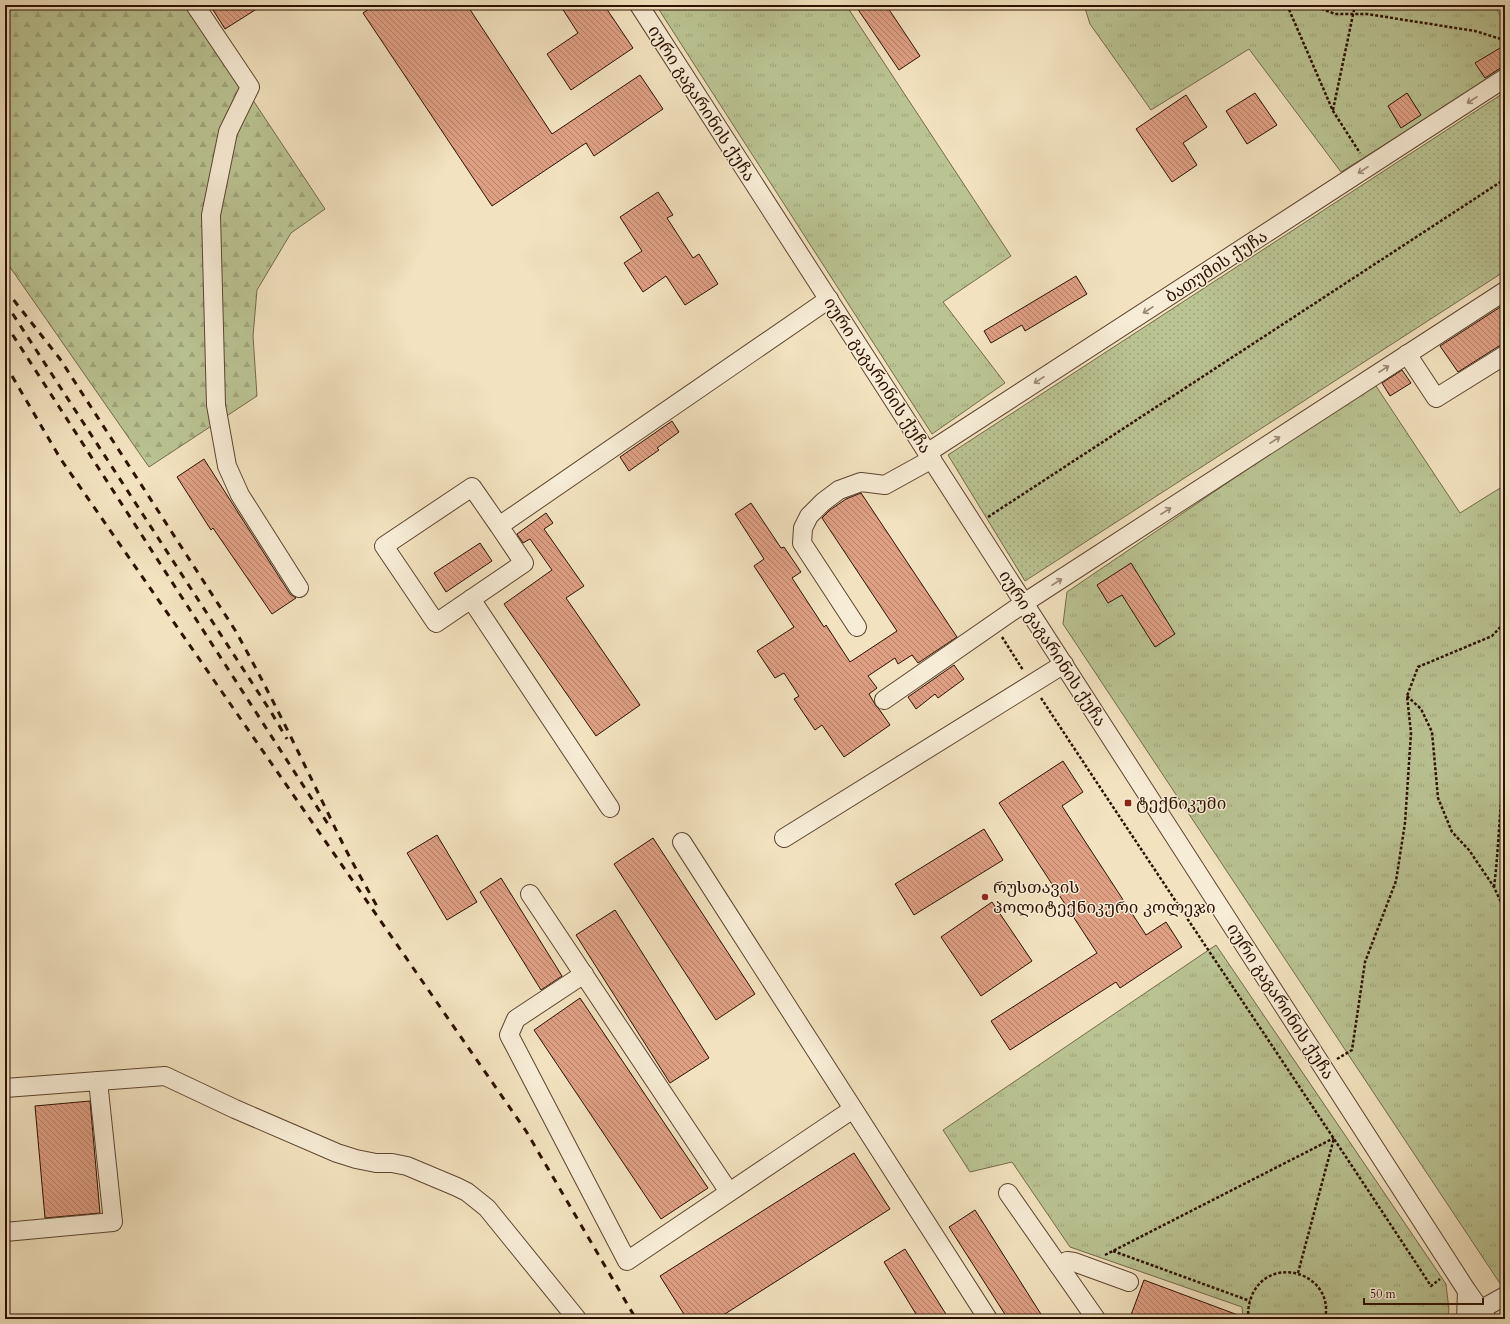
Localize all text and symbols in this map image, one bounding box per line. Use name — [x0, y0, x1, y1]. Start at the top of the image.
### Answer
street label: იური გაგარინის ქუჩა — [642, 21, 761, 186]
one-way arrow — [1466, 96, 1478, 104]
one-way arrow — [1357, 167, 1369, 175]
street label: ბათუმის ქუჩა — [1161, 225, 1272, 308]
street label: იური გაგარინის ქუჩა — [818, 293, 937, 458]
one-way arrow — [1143, 306, 1154, 314]
one-way arrow — [1378, 365, 1389, 373]
one-way arrow — [1034, 376, 1045, 385]
one-way arrow — [1269, 436, 1280, 444]
one-way arrow — [1160, 507, 1171, 515]
street label: იური გაგარინის ქუჩა — [993, 566, 1112, 731]
one-way arrow — [1051, 577, 1063, 585]
place label: ტექნიკუმი — [1136, 792, 1227, 815]
marker: ტექნიკუმი — [1123, 798, 1133, 808]
place label: რუსთავის პოლიტექნიკური კოლეჯი — [993, 876, 1216, 919]
marker: რუსთავის პოლიტექნიკური კოლეჯი — [980, 892, 990, 902]
street label: იური გაგარინის ქუჩა — [1221, 919, 1340, 1084]
scale bar — [1364, 1280, 1483, 1306]
text: 50 m — [1370, 1286, 1397, 1302]

